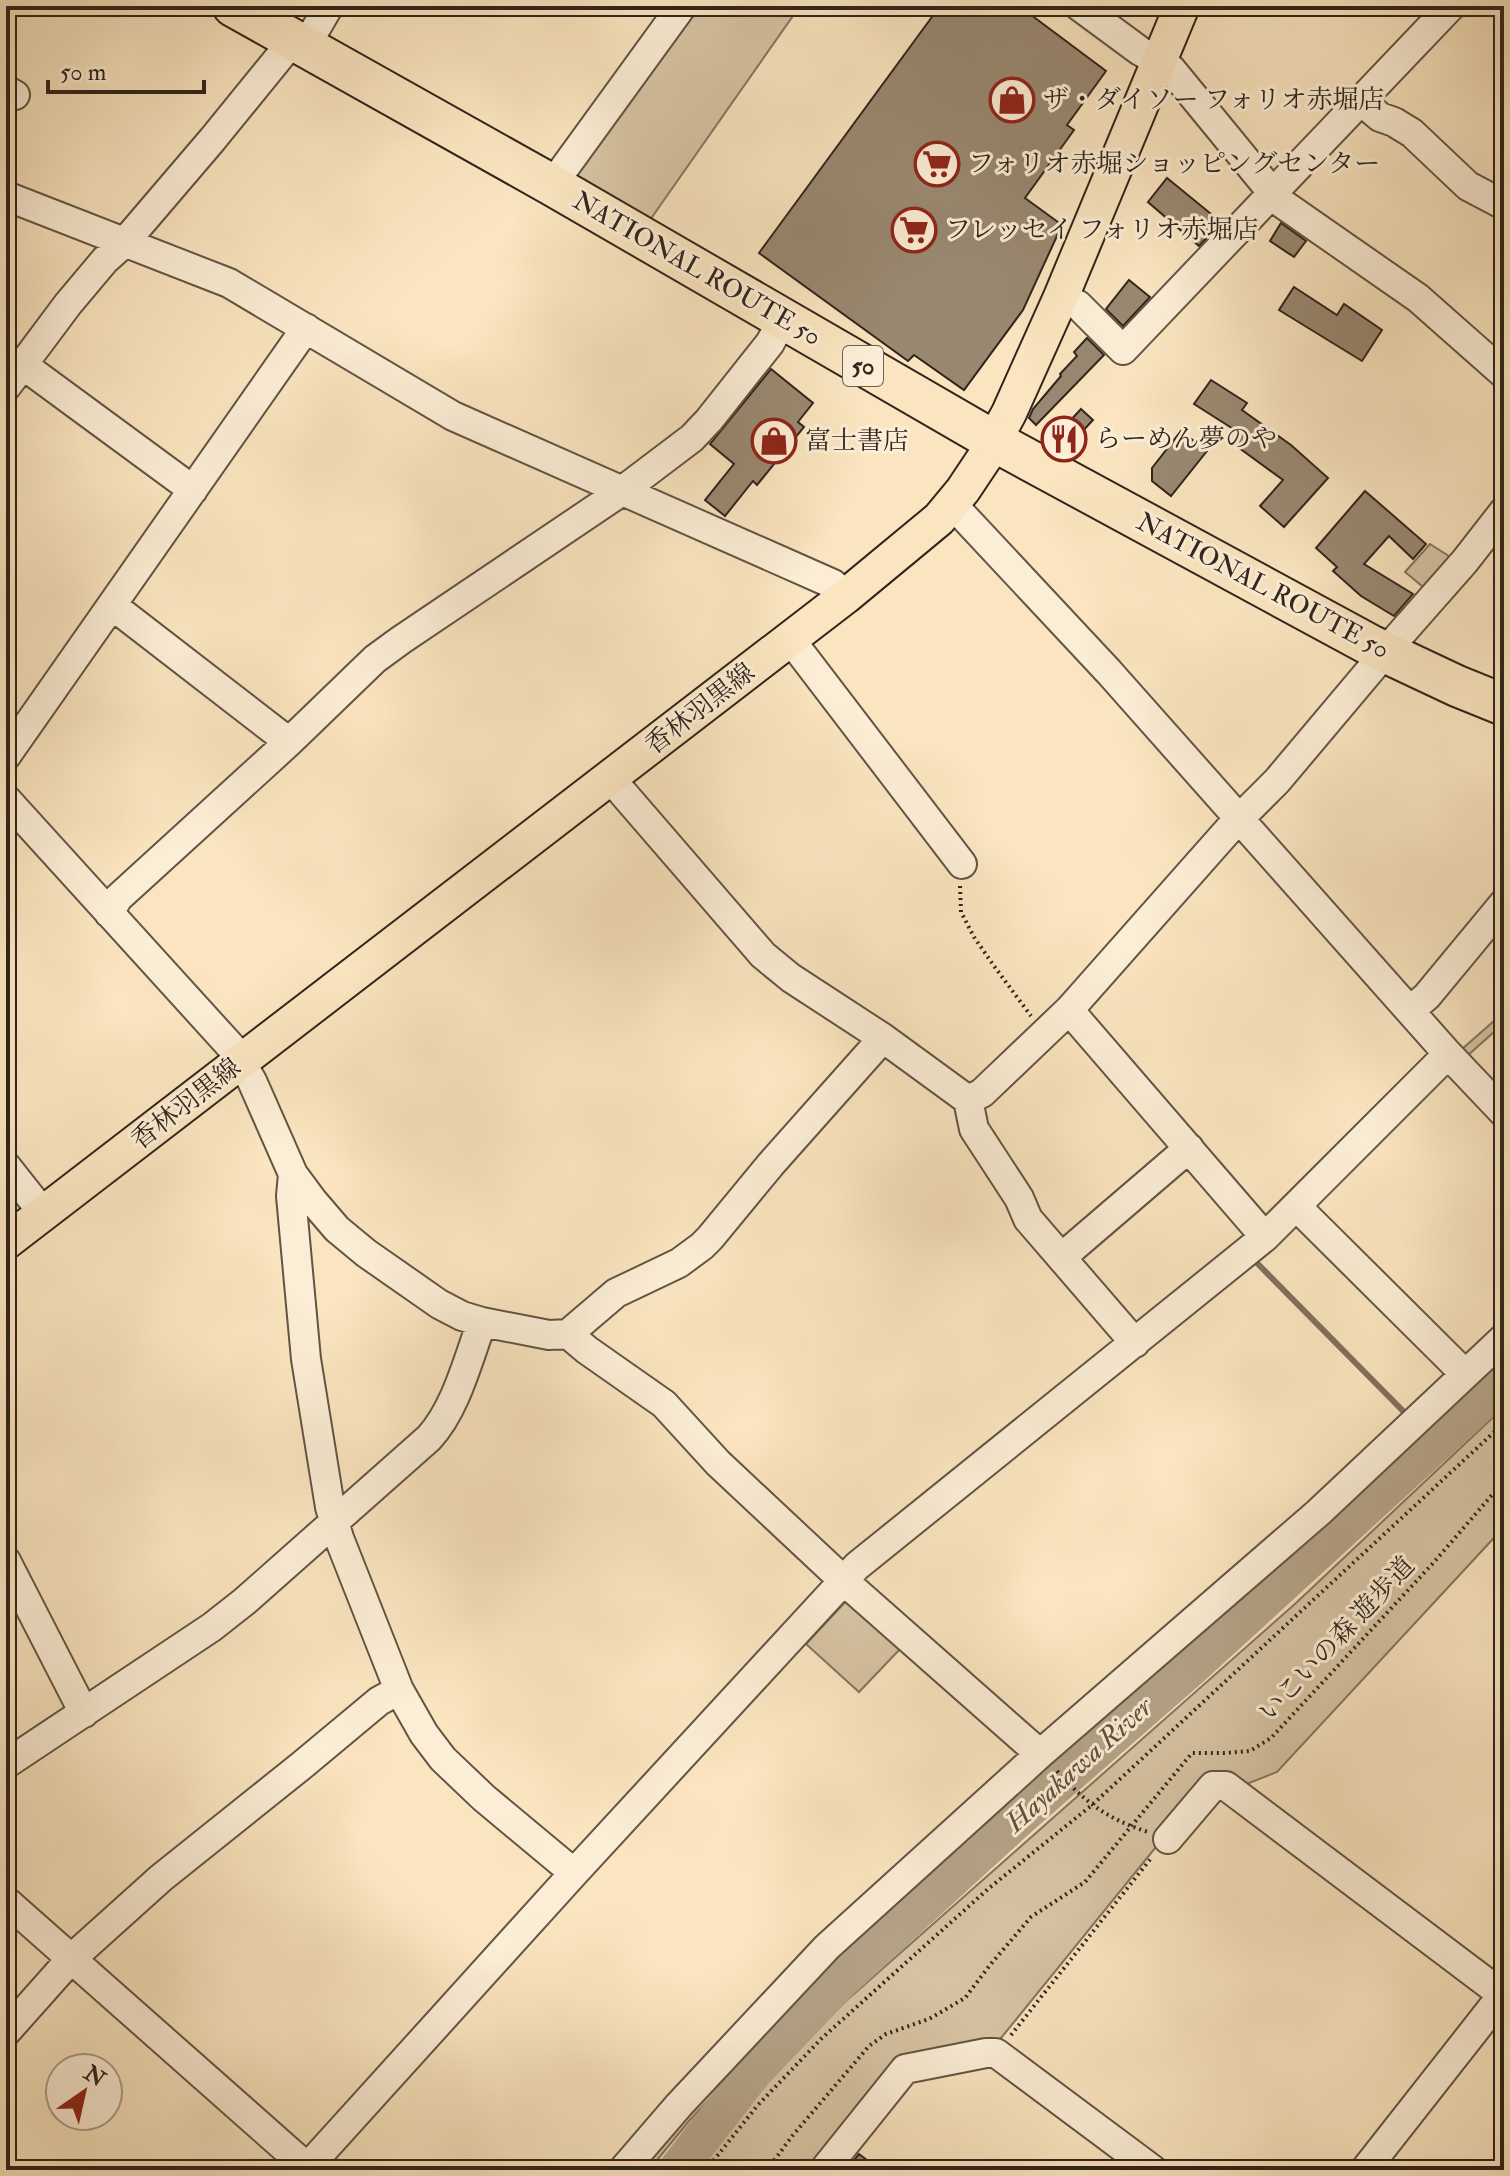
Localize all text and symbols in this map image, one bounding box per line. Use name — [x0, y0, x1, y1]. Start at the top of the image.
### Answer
scale bar — [48, 44, 204, 94]
text: 50 m — [60, 57, 107, 88]
shop icon: ザ・ダイソー フォリオ赤堀店 — [988, 76, 1036, 124]
place label: ザ・ダイソー フォリオ赤堀店 — [1043, 84, 1384, 116]
supermarket icon: フォリオ赤堀ショッピングセンター — [913, 140, 961, 188]
place label: フォリオ赤堀ショッピングセンター — [968, 148, 1380, 180]
street label: NATIONAL ROUTE 50 — [567, 185, 827, 353]
supermarket icon: フレッセイ フォリオ赤堀店 — [890, 206, 938, 254]
place label: フレッセイ フォリオ赤堀店 — [945, 214, 1259, 246]
road number: 50 — [843, 346, 883, 386]
restaurant icon: らーめん夢のや — [1040, 415, 1088, 463]
shop icon: 富士書店 — [750, 417, 798, 465]
place label: らーめん夢のや — [1095, 423, 1277, 455]
place label: 富士書店 — [805, 425, 909, 457]
street label: NATIONAL ROUTE 50 — [1131, 506, 1395, 666]
street label: 香林羽黒線 — [639, 656, 761, 762]
street label: 香林羽黒線 — [125, 1051, 247, 1157]
street label: いこいの森 遊歩道 — [1253, 1550, 1421, 1728]
water label: Hayakawa River — [997, 1689, 1161, 1841]
north arrow — [44, 2052, 124, 2132]
text: N — [78, 2059, 111, 2094]

